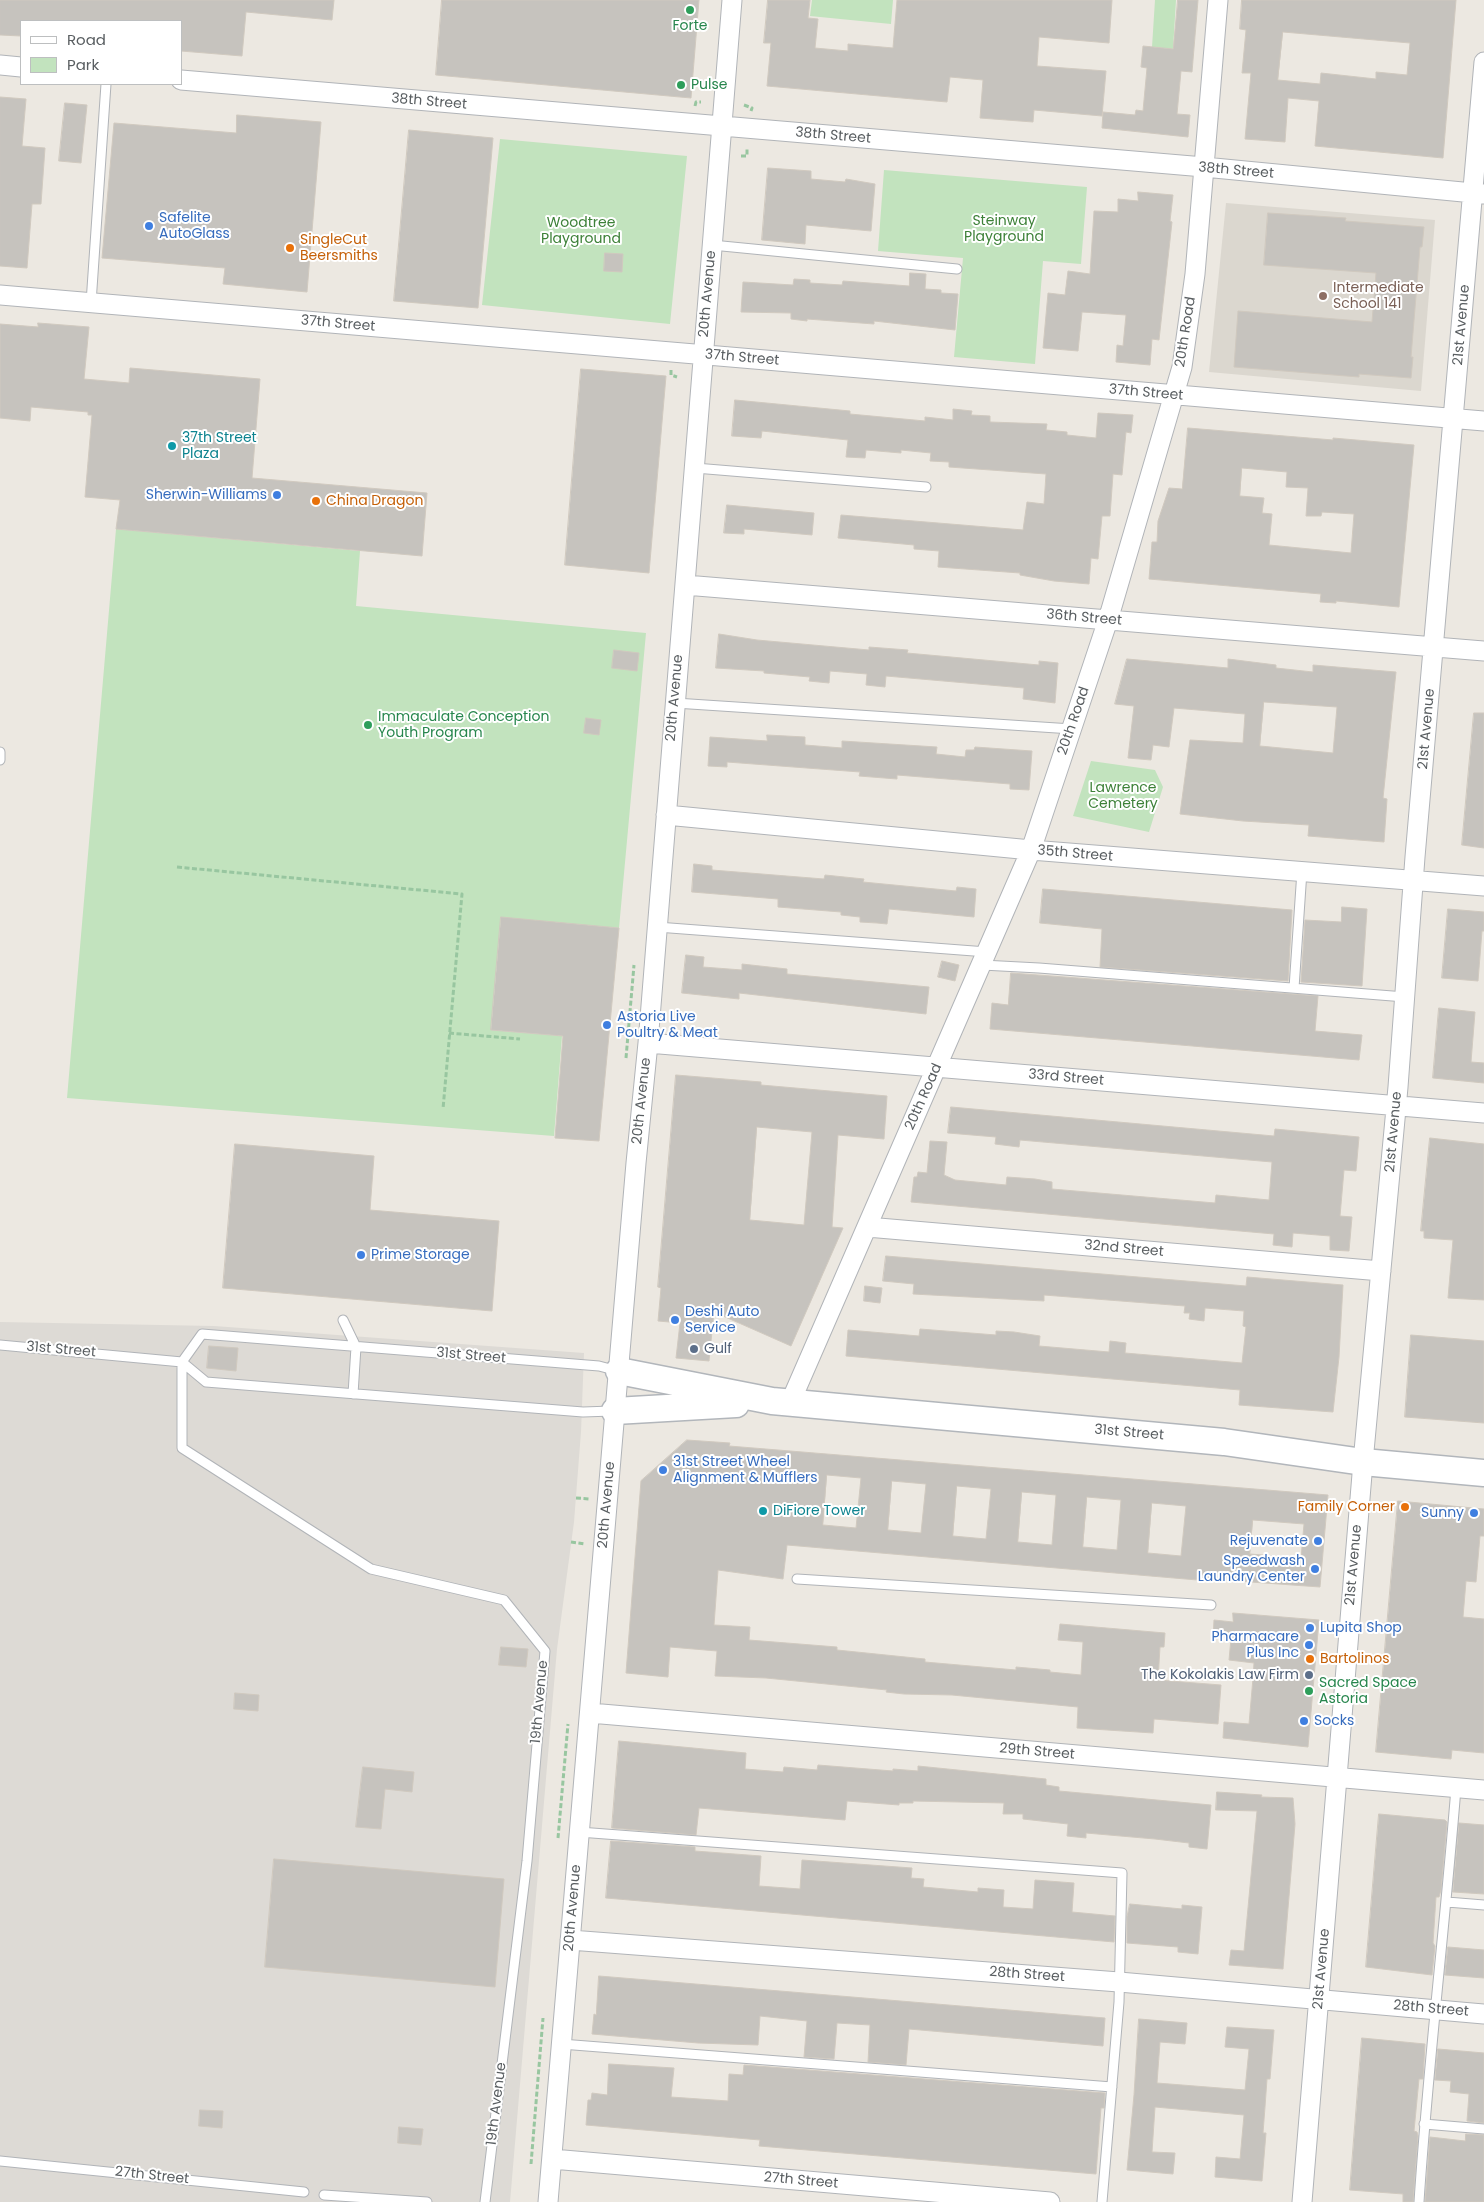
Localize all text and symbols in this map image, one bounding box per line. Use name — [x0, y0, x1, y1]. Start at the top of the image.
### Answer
marker: Forte — [684, 4, 696, 16]
place label: Forte — [672, 18, 708, 34]
legend — [20, 20, 182, 85]
text: Road — [67, 29, 106, 50]
text: Park — [67, 54, 99, 75]
place label: Pulse — [691, 77, 727, 93]
marker: Pulse — [675, 79, 687, 91]
street label: 38th Street — [390, 90, 468, 114]
street label: 38th Street — [794, 124, 872, 148]
street label: 38th Street — [1197, 159, 1275, 183]
place label: Safelite AutoGlass — [159, 210, 230, 242]
park label: Steinway Playground — [964, 213, 1044, 246]
park label: Woodtree Playground — [541, 215, 621, 248]
marker: Safelite AutoGlass — [143, 220, 155, 232]
place label: SingleCut Beersmiths — [300, 232, 378, 264]
marker: SingleCut Beersmiths — [284, 242, 296, 254]
street label: 20th Avenue — [696, 250, 720, 338]
place label: Intermediate School 141 — [1333, 280, 1424, 312]
street label: 21st Avenue — [1450, 284, 1474, 366]
marker: Intermediate School 141 — [1317, 290, 1329, 302]
street label: 20th Road — [1172, 296, 1200, 368]
street label: 37th Street — [300, 312, 376, 336]
street label: 37th Street — [704, 346, 780, 370]
street label: 37th Street — [1108, 381, 1184, 405]
place label: 37th Street Plaza — [182, 430, 257, 462]
marker: 37th Street Plaza — [166, 440, 178, 452]
place label: Sherwin-Williams — [146, 487, 267, 503]
marker: Sherwin-Williams — [271, 489, 283, 501]
place label: China Dragon — [326, 493, 423, 509]
marker: China Dragon — [310, 495, 322, 507]
street label: 36th Street — [1045, 606, 1123, 630]
street label: 20th Avenue — [663, 654, 687, 742]
street label: 20th Road — [1054, 685, 1094, 757]
street label: 21st Avenue — [1415, 688, 1439, 770]
place label: Immaculate Conception Youth Program — [378, 709, 549, 742]
marker: Immaculate Conception Youth Program — [362, 719, 374, 731]
park label: Lawrence Cemetery — [1088, 780, 1158, 812]
street label: 35th Street — [1037, 842, 1113, 866]
place label: Astoria Live Poultry & Meat — [617, 1009, 718, 1042]
marker: Astoria Live Poultry & Meat — [601, 1019, 613, 1031]
street label: 20th Avenue — [629, 1057, 655, 1145]
street label: 20th Road — [902, 1061, 946, 1133]
street label: 33rd Street — [1027, 1066, 1105, 1090]
street label: 21st Avenue — [1382, 1091, 1406, 1173]
street label: 32nd Street — [1084, 1237, 1164, 1261]
place label: Prime Storage — [371, 1247, 470, 1263]
marker: Prime Storage — [355, 1249, 367, 1261]
place label: Deshi Auto Service — [685, 1304, 759, 1336]
marker: Deshi Auto Service — [669, 1314, 681, 1326]
street label: 31st Street — [25, 1339, 97, 1361]
place label: Gulf — [704, 1341, 732, 1357]
marker: Gulf — [688, 1343, 700, 1355]
street label: 31st Street — [435, 1345, 507, 1367]
street label: 31st Street — [1093, 1422, 1165, 1444]
place label: 31st Street Wheel Alignment & Mufflers — [673, 1454, 818, 1486]
street label: 20th Avenue — [595, 1461, 619, 1549]
marker: 31st Street Wheel Alignment & Mufflers — [657, 1464, 669, 1476]
place label: Family Corner — [1298, 1499, 1395, 1515]
marker: Family Corner — [1399, 1501, 1411, 1513]
place label: DiFiore Tower — [773, 1503, 865, 1519]
marker: DiFiore Tower — [757, 1505, 769, 1517]
place label: Sunny — [1421, 1505, 1464, 1521]
marker: Sunny — [1468, 1507, 1480, 1519]
street label: 21st Avenue — [1342, 1524, 1366, 1606]
place label: Rejuvenate — [1230, 1533, 1308, 1549]
marker: Rejuvenate — [1312, 1535, 1324, 1547]
place label: Speedwash Laundry Center — [1198, 1553, 1305, 1585]
marker: Speedwash Laundry Center — [1309, 1563, 1321, 1575]
place label: Lupita Shop — [1320, 1620, 1402, 1636]
marker: Lupita Shop — [1304, 1622, 1316, 1634]
place label: Pharmacare Plus Inc — [1212, 1629, 1299, 1661]
marker: Pharmacare Plus Inc — [1303, 1639, 1315, 1651]
place label: Bartolinos — [1320, 1651, 1389, 1667]
marker: Bartolinos — [1304, 1653, 1316, 1665]
street label: 19th Avenue — [528, 1660, 552, 1744]
place label: The Kokolakis Law Firm — [1141, 1667, 1299, 1683]
marker: The Kokolakis Law Firm — [1303, 1669, 1315, 1681]
place label: Sacred Space Astoria — [1319, 1675, 1417, 1708]
marker: Sacred Space Astoria — [1303, 1685, 1315, 1697]
place label: Socks — [1314, 1713, 1354, 1729]
marker: Socks — [1298, 1715, 1310, 1727]
street label: 29th Street — [999, 1740, 1075, 1764]
street label: 20th Avenue — [561, 1864, 585, 1952]
street label: 21st Avenue — [1310, 1928, 1334, 2010]
street label: 28th Street — [989, 1964, 1065, 1986]
street label: 28th Street — [1393, 1997, 1469, 2021]
street label: 19th Avenue — [484, 2061, 510, 2147]
street label: 27th Street — [114, 2164, 190, 2188]
street label: 27th Street — [763, 2169, 839, 2193]

